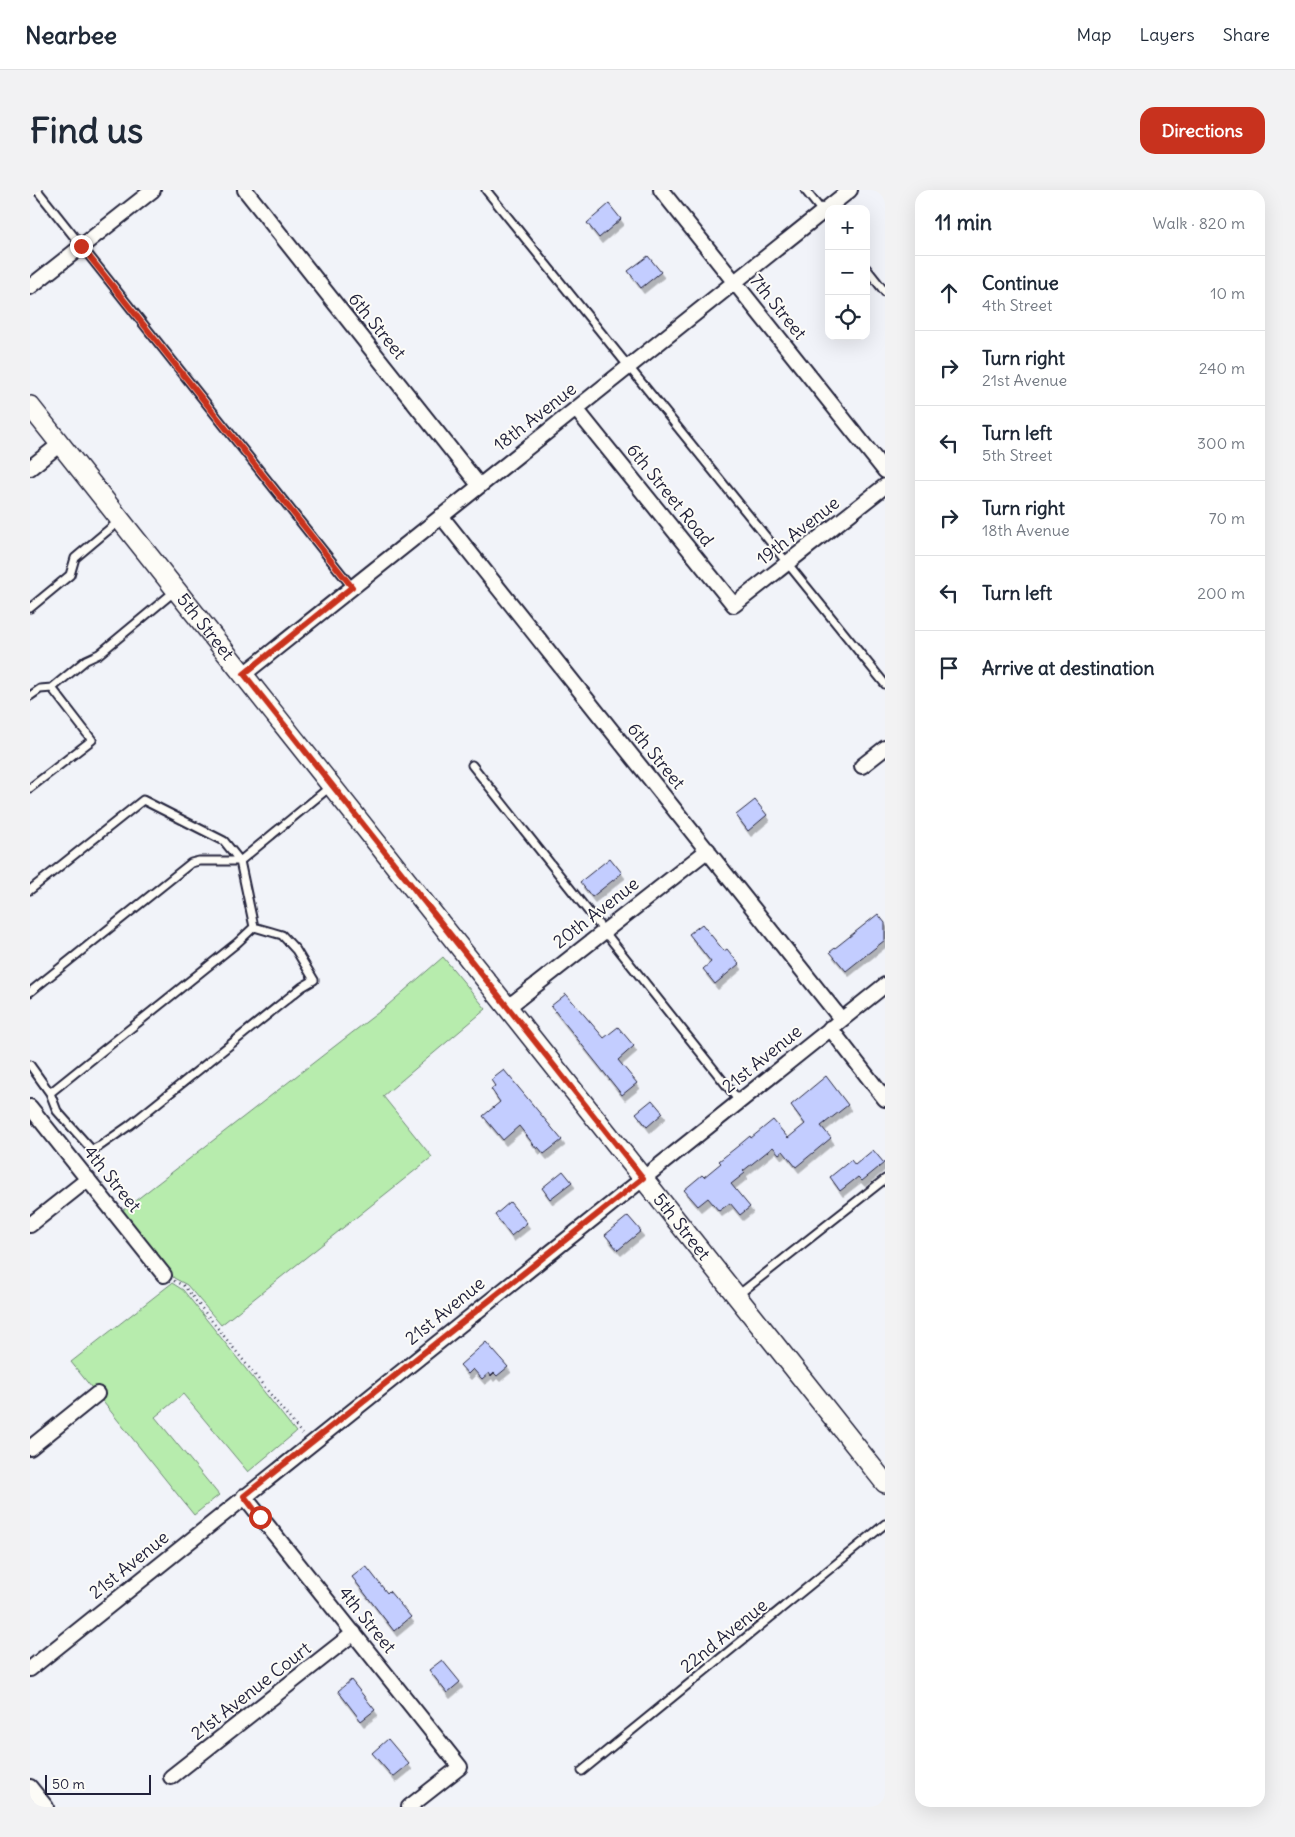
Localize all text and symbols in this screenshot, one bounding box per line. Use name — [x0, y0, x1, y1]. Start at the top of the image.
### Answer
text: Nearbee — [25, 20, 117, 50]
text: Map — [1076, 23, 1111, 46]
text: Layers — [1139, 23, 1195, 46]
text: Share — [1223, 23, 1270, 46]
button: Directions — [1140, 107, 1265, 154]
text: Find us — [30, 108, 143, 152]
map controls — [825, 205, 870, 340]
button: + — [825, 205, 870, 250]
text: 11 min — [935, 209, 992, 236]
text: Walk · 820 m — [1153, 213, 1245, 233]
route end — [70, 235, 93, 258]
button: − — [825, 250, 870, 295]
street label: 7th Street — [745, 269, 812, 344]
text: Continue — [982, 271, 1059, 295]
icon: ahead — [935, 279, 963, 307]
text: 10 m — [1210, 283, 1245, 303]
street label: 6th Street — [344, 288, 411, 364]
button: locate — [825, 295, 870, 340]
text: 4th Street — [982, 295, 1052, 315]
text: Turn right — [982, 346, 1065, 370]
icon: right — [935, 354, 963, 382]
text: 240 m — [1199, 358, 1245, 378]
text: 21st Avenue — [982, 370, 1067, 390]
street label: 18th Avenue — [489, 377, 581, 456]
text: Turn left — [982, 421, 1052, 445]
icon: left — [935, 429, 963, 457]
text: 300 m — [1197, 433, 1245, 453]
street label: 6th Street Road — [622, 439, 719, 551]
text: 5th Street — [982, 445, 1052, 465]
street label: 19th Avenue — [752, 491, 844, 570]
text: Turn right — [982, 496, 1065, 520]
icon: right — [935, 504, 963, 532]
text: 70 m — [1209, 508, 1245, 528]
text: 18th Avenue — [982, 520, 1070, 540]
icon: left — [935, 579, 963, 607]
text: Turn left — [982, 581, 1052, 605]
text: 200 m — [1197, 583, 1245, 603]
street label: 5th Street — [172, 588, 239, 665]
icon: arrive — [935, 654, 963, 682]
text: Arrive at destination — [982, 656, 1155, 680]
street label: 6th Street — [623, 718, 690, 794]
street label: 20th Avenue — [548, 872, 643, 953]
street label: 21st Avenue — [717, 1020, 806, 1098]
street label: 4th Street — [79, 1141, 146, 1217]
street label: 5th Street — [648, 1188, 716, 1265]
street label: 21st Avenue — [400, 1272, 489, 1350]
route start — [249, 1506, 272, 1529]
street label: 21st Avenue — [84, 1526, 173, 1604]
street label: 4th Street — [334, 1582, 401, 1658]
street label: 22nd Avenue — [676, 1594, 772, 1678]
street label: 21st Avenue Court — [186, 1637, 315, 1745]
scale bar — [45, 1772, 151, 1795]
text: 50 m — [52, 1775, 85, 1793]

